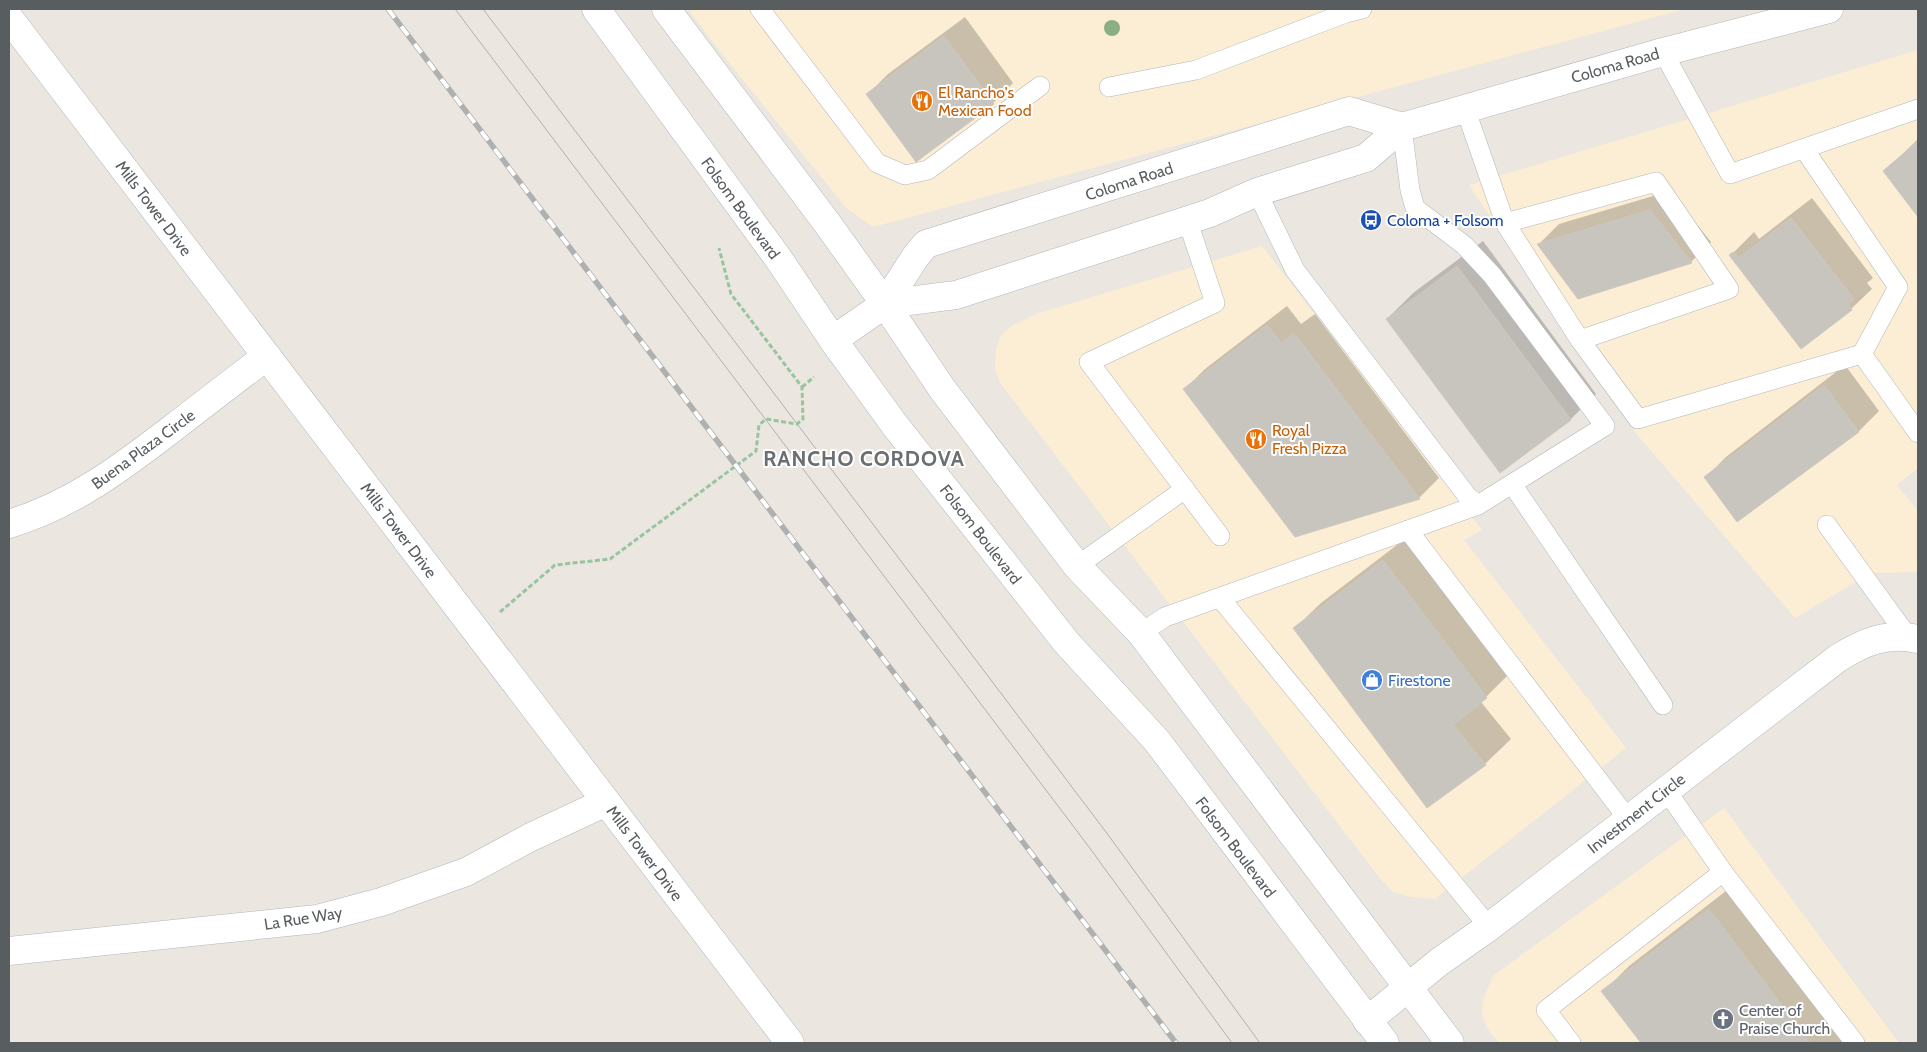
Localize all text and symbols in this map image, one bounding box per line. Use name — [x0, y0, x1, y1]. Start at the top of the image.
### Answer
street label: Coloma Road — [1569, 44, 1661, 87]
place label: El Rancho's Mexican Food — [938, 83, 1032, 120]
restaurant icon: El Rancho's Mexican Food — [910, 89, 934, 113]
street label: Folsom Boulevard — [697, 154, 784, 263]
street label: Mills Tower Drive — [112, 157, 196, 260]
street label: Coloma Road — [1083, 158, 1175, 205]
bus stop icon: Coloma + Folsom — [1359, 208, 1383, 232]
place label: Coloma + Folsom — [1387, 211, 1504, 230]
street label: Buena Plaza Circle — [88, 405, 199, 493]
place label: Royal Fresh Pizza — [1272, 421, 1347, 458]
restaurant icon: Royal Fresh Pizza — [1244, 427, 1268, 451]
district label: RANCHO CORDOVA — [763, 446, 965, 471]
street label: Mills Tower Drive — [357, 479, 441, 582]
street label: Folsom Boulevard — [936, 481, 1025, 588]
shop icon: Firestone — [1360, 668, 1384, 692]
place label: Firestone — [1388, 671, 1451, 690]
street label: Investment Circle — [1584, 769, 1689, 857]
street label: Folsom Boulevard — [1192, 793, 1280, 901]
street label: Mills Tower Drive — [603, 802, 687, 905]
street label: La Rue Way — [263, 903, 344, 934]
place label: Center of Praise Church — [1739, 1001, 1830, 1038]
church icon: Center of Praise Church — [1711, 1007, 1735, 1031]

